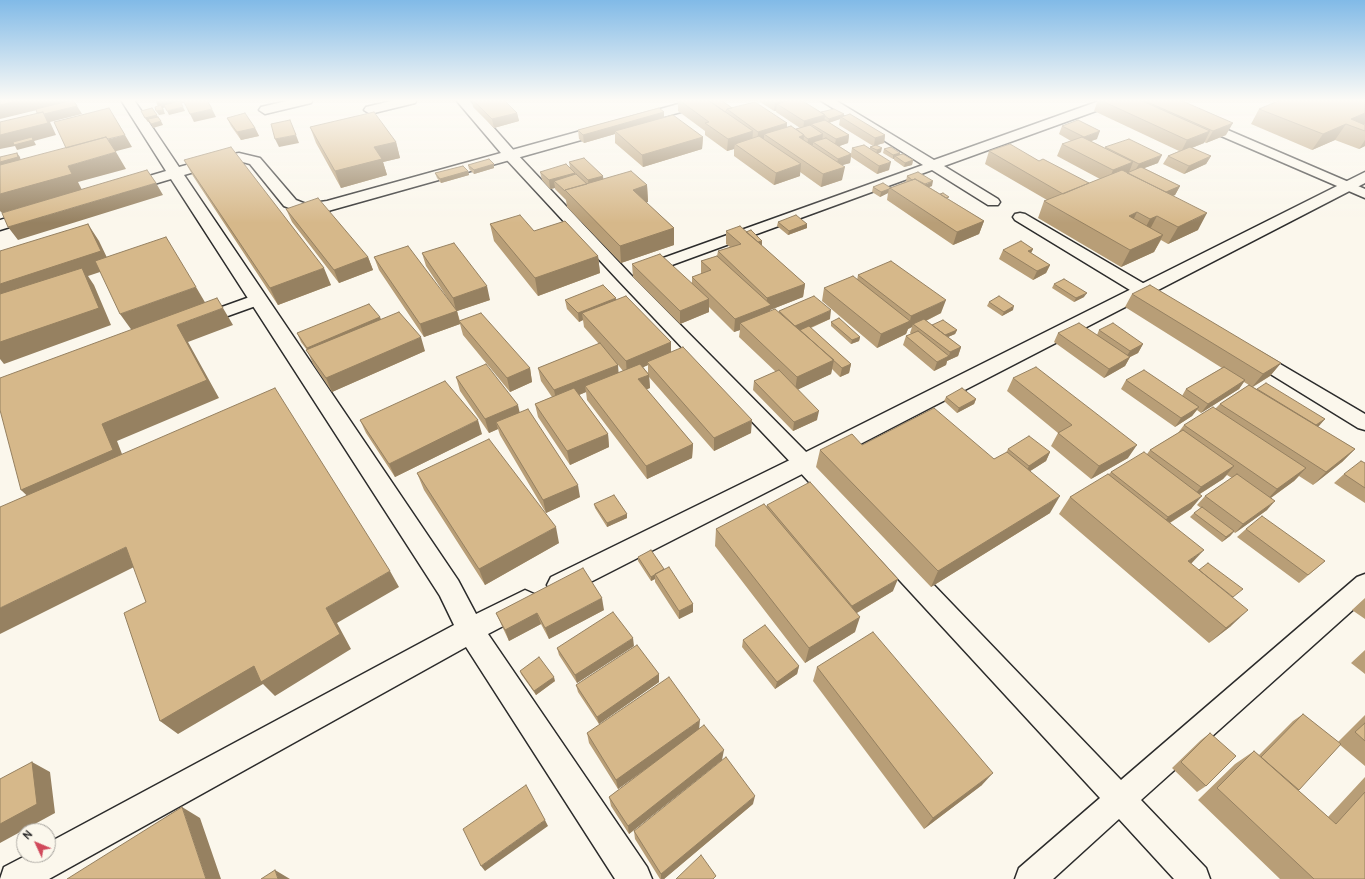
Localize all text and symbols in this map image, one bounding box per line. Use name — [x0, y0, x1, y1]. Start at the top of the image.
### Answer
north arrow — [16, 823, 56, 863]
text: N — [20, 828, 35, 842]

